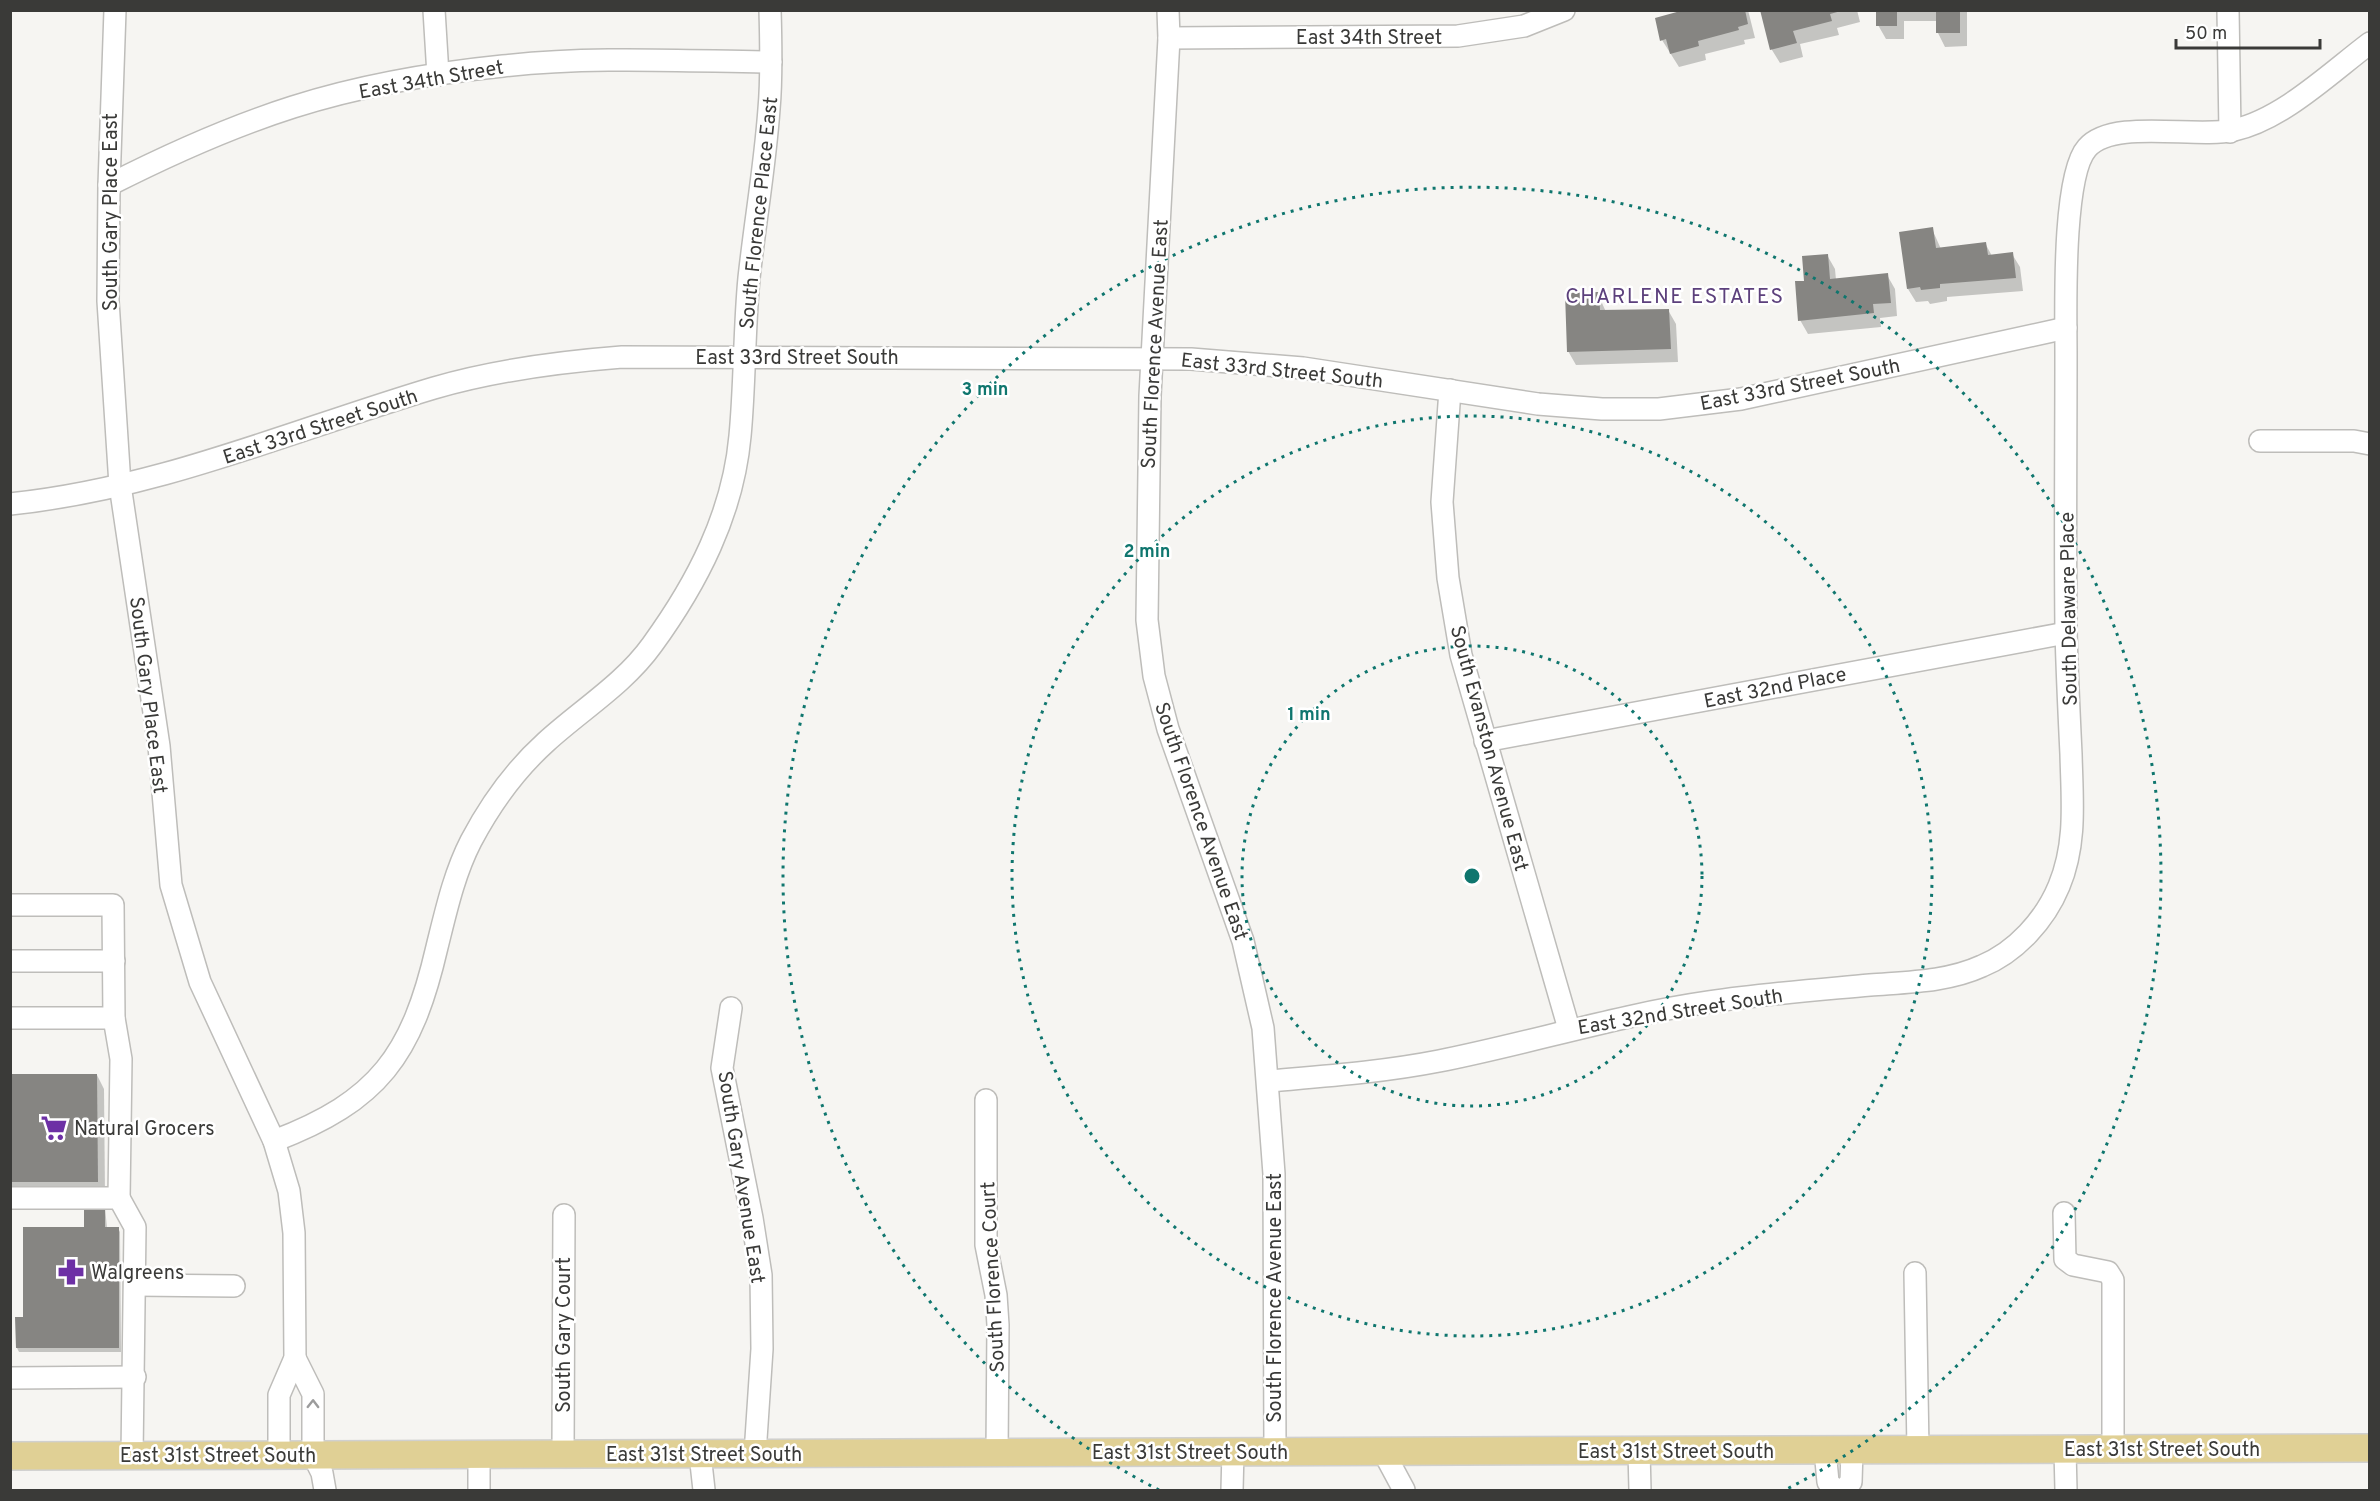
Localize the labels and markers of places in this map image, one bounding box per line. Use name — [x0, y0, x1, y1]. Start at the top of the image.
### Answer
centre of rings — [1462, 866, 1482, 886]
supermarket icon: Natural Grocers — [39, 1113, 69, 1143]
place label: Natural Grocers — [74, 1117, 215, 1143]
pharmacy icon: Walgreens — [56, 1257, 86, 1287]
place label: Walgreens — [91, 1261, 184, 1287]

